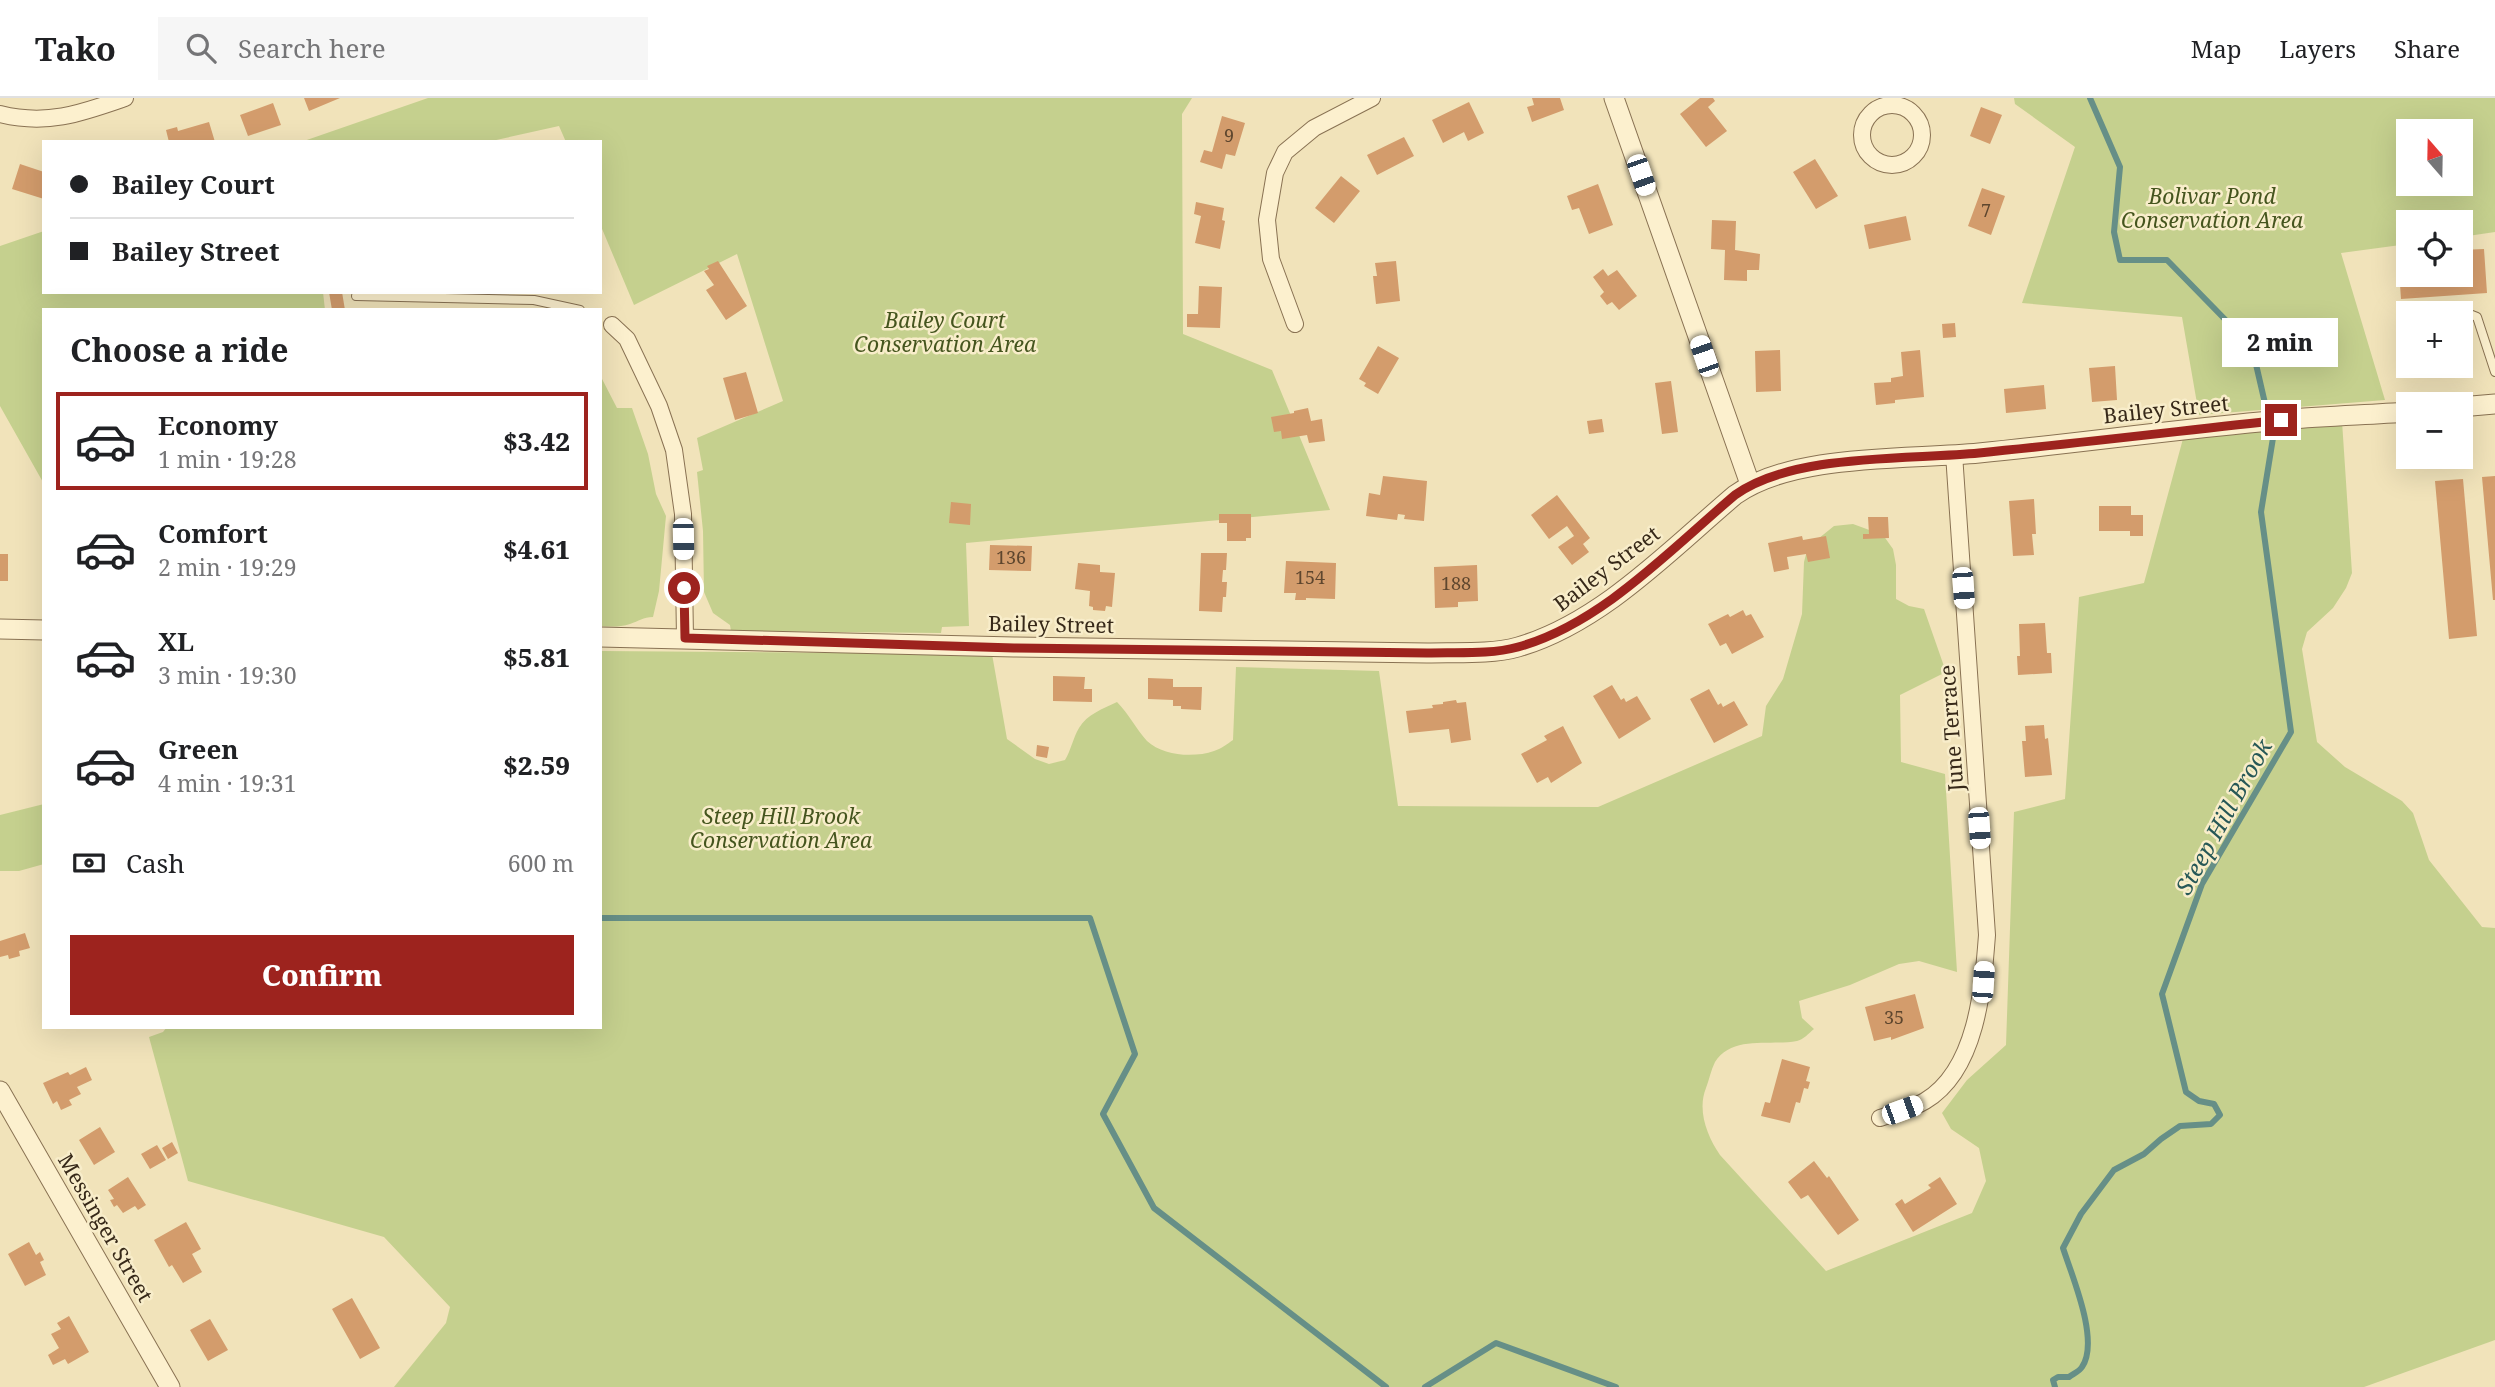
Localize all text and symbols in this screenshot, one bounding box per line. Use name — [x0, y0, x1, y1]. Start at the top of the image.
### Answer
search box — [158, 17, 648, 80]
text: Tako — [35, 26, 116, 71]
icon: search — [182, 29, 220, 67]
text: Search here — [238, 30, 386, 66]
text: Map — [2191, 32, 2242, 65]
text: Layers — [2280, 32, 2356, 65]
text: Share — [2394, 32, 2460, 65]
north arrow — [2396, 119, 2473, 196]
map controls — [2396, 119, 2473, 469]
house number: 9 — [1224, 123, 1234, 147]
car — [1625, 152, 1658, 198]
text: Bailey Court — [112, 166, 275, 202]
park label: Bolivar Pond Conservation Area — [2121, 182, 2304, 234]
house number: 7 — [1981, 198, 1991, 222]
button: locate — [2396, 210, 2473, 287]
text: Bailey Street — [112, 233, 280, 269]
button: + — [2396, 301, 2473, 378]
park label: Bailey Court Conservation Area — [854, 306, 1037, 358]
callout: 2 min — [2223, 318, 2339, 368]
text: 2 min — [2247, 326, 2313, 358]
text: Choose a ride — [70, 328, 289, 371]
car — [1688, 333, 1721, 379]
street label: Bailey Street — [2102, 389, 2230, 430]
button: − — [2396, 392, 2473, 469]
route end — [2265, 404, 2297, 436]
text: Economy — [158, 407, 278, 443]
icon: car — [74, 410, 137, 473]
text: $3.42 — [503, 423, 570, 459]
text: 1 min · 19:28 — [158, 443, 296, 475]
text: Comfort — [158, 515, 268, 551]
icon: car — [74, 518, 137, 581]
car — [673, 518, 694, 560]
street label: Bailey Street — [1548, 519, 1665, 617]
text: $4.61 — [503, 531, 570, 567]
house number: 136 — [996, 545, 1026, 569]
text: 2 min · 19:29 — [158, 551, 296, 583]
house number: 154 — [1295, 565, 1325, 589]
car — [1952, 566, 1975, 610]
house number: 188 — [1441, 571, 1471, 595]
route start — [668, 572, 700, 604]
street label: Bailey Street — [988, 609, 1114, 639]
text: XL — [158, 623, 194, 659]
icon: car — [74, 626, 137, 689]
text: $5.81 — [503, 639, 570, 675]
text: 3 min · 19:30 — [158, 659, 296, 691]
street label: June Terrace — [1933, 664, 1969, 793]
text: Green — [158, 731, 239, 767]
water label: Steep Hill Brook — [2167, 732, 2279, 900]
icon: car — [74, 734, 137, 797]
text: $2.59 — [503, 747, 570, 783]
text: 4 min · 19:31 — [158, 767, 296, 799]
park label: Steep Hill Brook Conservation Area — [690, 802, 873, 854]
car — [1968, 806, 1991, 850]
icon: cash — [70, 844, 108, 882]
text: Cash — [126, 845, 185, 881]
text: 600 m — [508, 847, 574, 879]
button: Confirm — [70, 935, 574, 1015]
car — [1972, 960, 1995, 1004]
house number: 35 — [1884, 1005, 1904, 1029]
car — [1879, 1093, 1926, 1127]
street label: Messinger Street — [52, 1148, 160, 1307]

